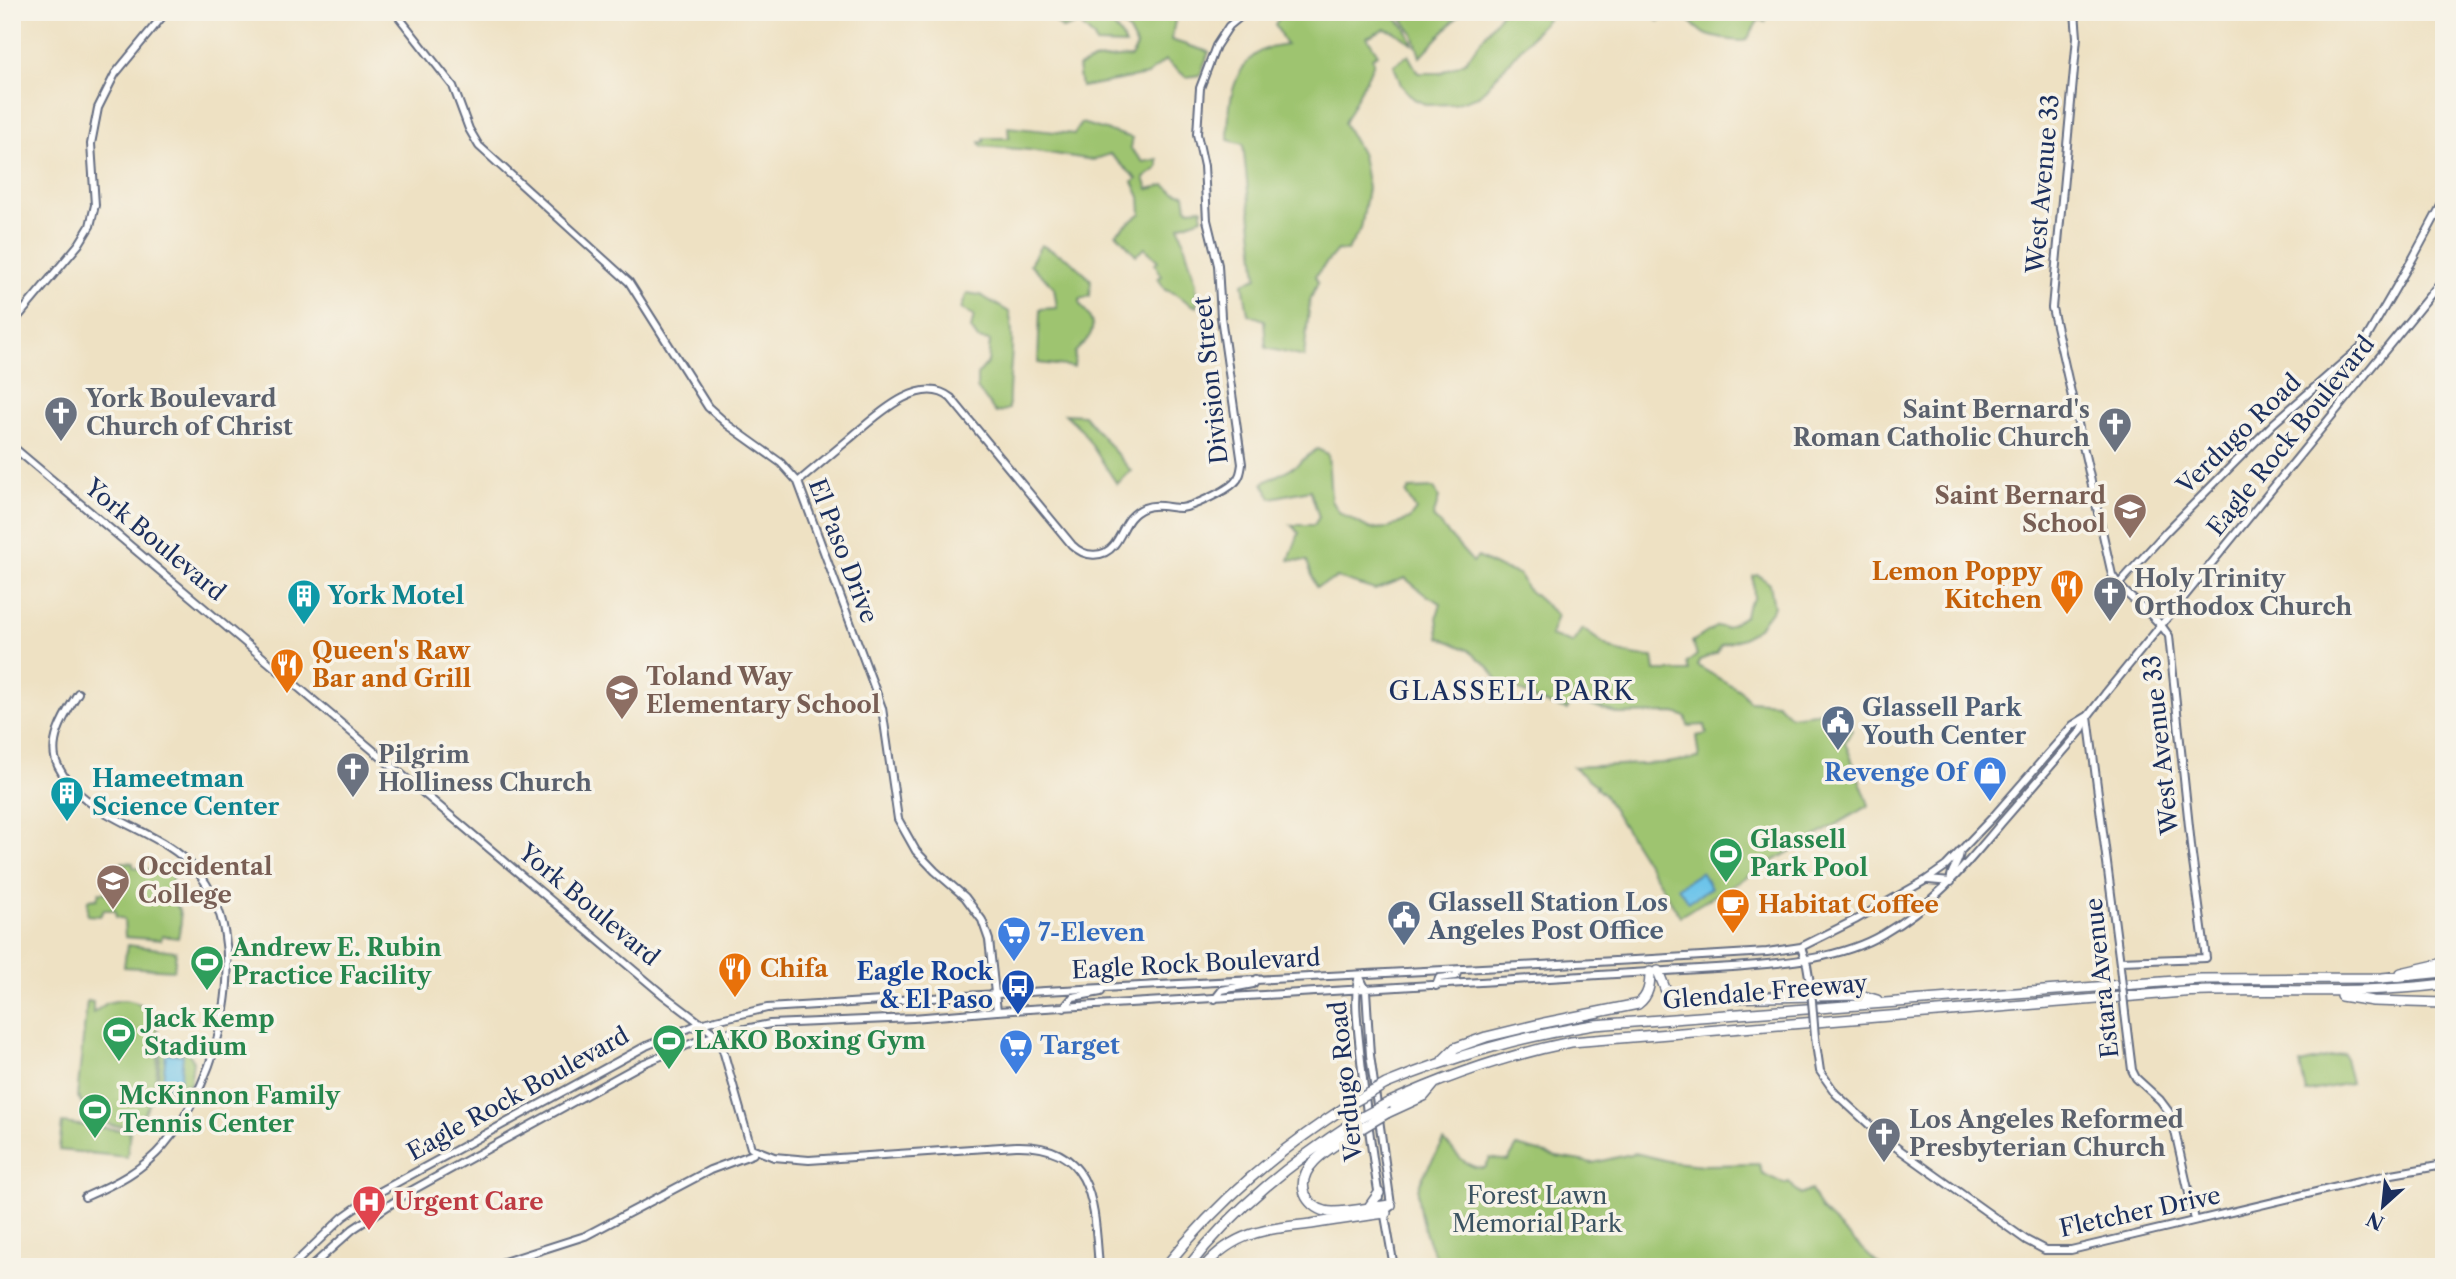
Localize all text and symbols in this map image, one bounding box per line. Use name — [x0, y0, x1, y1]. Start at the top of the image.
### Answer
street label: West Avenue 33 — [2020, 93, 2065, 276]
street label: Division Street — [1187, 294, 1234, 465]
street label: Eagle Rock Boulevard — [2201, 329, 2380, 542]
street label: Verdugo Road — [2170, 367, 2307, 501]
place label: York Boulevard Church of Christ — [85, 384, 293, 441]
church icon: York Boulevard Church of Christ — [42, 394, 80, 443]
place label: Saint Bernard's Roman Catholic Church — [1793, 395, 2091, 452]
church icon: Saint Bernard's Roman Catholic Church — [2096, 405, 2134, 454]
street label: York Boulevard — [78, 472, 232, 607]
street label: El Paso Drive — [803, 475, 884, 627]
place label: Saint Bernard School — [1935, 481, 2106, 538]
school or university icon: Saint Bernard School — [2111, 491, 2149, 540]
place label: Lemon Poppy Kitchen — [1872, 557, 2043, 614]
place label: Holy Trinity Orthodox Church — [2134, 564, 2353, 621]
restaurant icon: Lemon Poppy Kitchen — [2048, 567, 2086, 616]
church icon: Holy Trinity Orthodox Church — [2091, 574, 2129, 623]
building icon: York Motel — [285, 577, 323, 626]
place label: York Motel — [327, 581, 464, 610]
place label: Queen's Raw Bar and Grill — [312, 636, 471, 693]
restaurant icon: Queen's Raw Bar and Grill — [268, 646, 306, 695]
street label: West Avenue 33 — [2137, 654, 2184, 837]
place label: Toland Way Elementary School — [646, 662, 880, 719]
school or university icon: Toland Way Elementary School — [603, 672, 641, 721]
district label: GLASSELL PARK — [1389, 675, 1635, 707]
place label: Glassell Park Youth Center — [1861, 693, 2026, 750]
public building icon: Glassell Park Youth Center — [1819, 703, 1857, 752]
place label: Pilgrim Holliness Church — [378, 740, 592, 797]
church icon: Pilgrim Holliness Church — [334, 750, 372, 799]
shop icon: Revenge Of — [1971, 754, 2009, 803]
place label: Revenge Of — [1824, 758, 1970, 787]
place label: Hameetman Science Center — [92, 764, 280, 821]
building icon: Hameetman Science Center — [48, 774, 86, 823]
place label: Glassell Park Pool — [1750, 825, 1868, 882]
sports icon: Glassell Park Pool — [1707, 835, 1745, 884]
street label: York Boulevard — [512, 837, 666, 972]
place label: Occidental College — [138, 852, 272, 909]
school or university icon: Occidental College — [94, 862, 132, 911]
cafe icon: Habitat Coffee — [1714, 886, 1752, 935]
place label: Glassell Station Los Angeles Post Office — [1427, 888, 1668, 945]
place label: Habitat Coffee — [1758, 890, 1939, 919]
street label: Estara Avenue — [2079, 896, 2124, 1060]
public building icon: Glassell Station Los Angeles Post Office — [1385, 898, 1423, 947]
supermarket icon: 7-Eleven — [995, 914, 1033, 963]
place label: 7-Eleven — [1038, 918, 1145, 947]
place label: Andrew E. Rubin Practice Facility — [231, 933, 442, 990]
street label: Eagle Rock Boulevard — [1071, 942, 1321, 984]
sports icon: Andrew E. Rubin Practice Facility — [188, 943, 226, 992]
restaurant icon: Chifa — [716, 950, 754, 999]
place label: Chifa — [760, 954, 829, 983]
place label: Eagle Rock & El Paso — [856, 957, 994, 1014]
bus stop icon: Eagle Rock & El Paso — [999, 967, 1037, 1016]
street label: Glendale Freeway — [1661, 968, 1869, 1015]
street label: Verdugo Road — [1323, 999, 1368, 1164]
place label: Jack Kemp Stadium — [140, 1004, 275, 1061]
sports icon: Jack Kemp Stadium — [100, 1014, 138, 1063]
street label: Eagle Rock Boulevard — [402, 1020, 634, 1167]
sports icon: LAKO Boxing Gym — [650, 1022, 688, 1071]
place label: LAKO Boxing Gym — [694, 1026, 926, 1055]
supermarket icon: Target — [997, 1027, 1035, 1076]
place label: Target — [1040, 1031, 1120, 1060]
place label: McKinnon Family Tennis Center — [119, 1081, 341, 1138]
sports icon: McKinnon Family Tennis Center — [76, 1091, 114, 1140]
place label: Los Angeles Reformed Presbyterian Church — [1909, 1105, 2184, 1162]
church icon: Los Angeles Reformed Presbyterian Church — [1865, 1115, 1903, 1164]
north arrow — [2348, 1170, 2418, 1240]
street label: Fletcher Drive — [2057, 1180, 2223, 1243]
park label: Forest Lawn Memorial Park — [1452, 1181, 1623, 1238]
hospital icon: Urgent Care — [350, 1183, 388, 1232]
place label: Urgent Care — [394, 1187, 544, 1216]
text: N — [2363, 1207, 2388, 1235]

